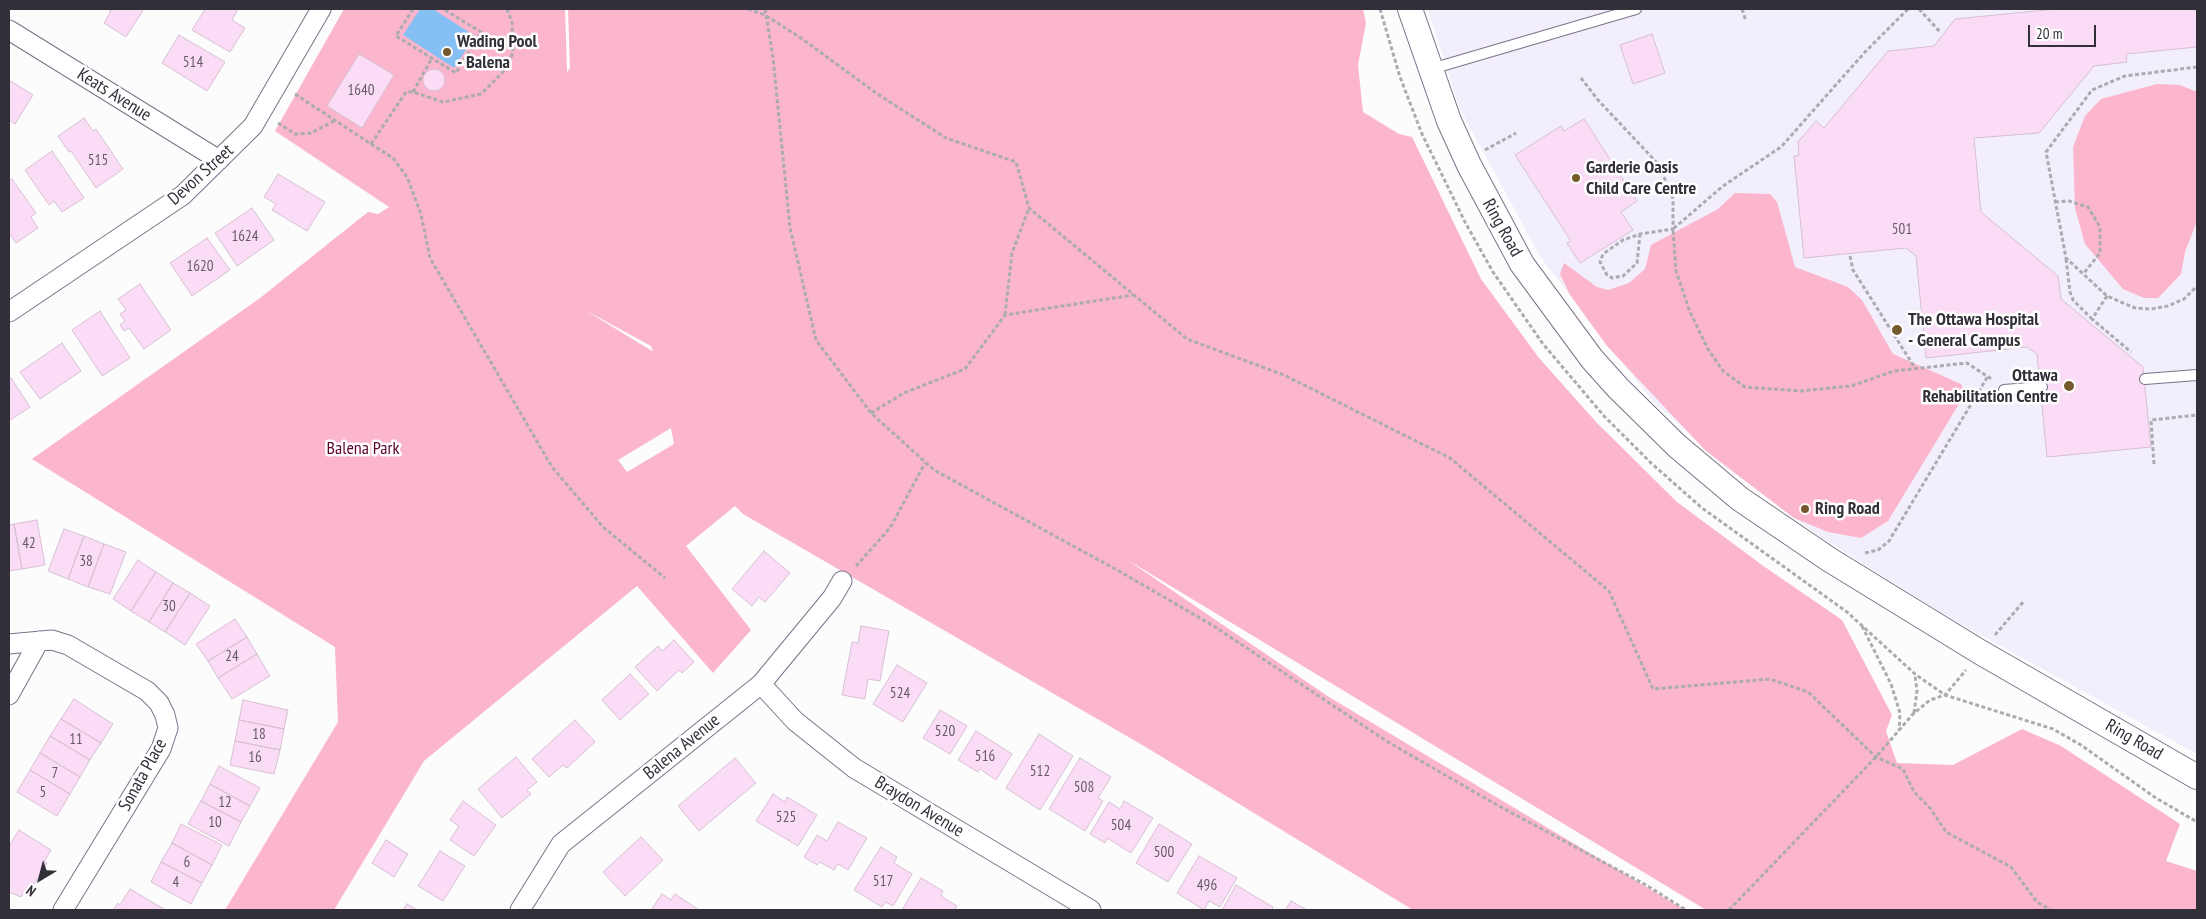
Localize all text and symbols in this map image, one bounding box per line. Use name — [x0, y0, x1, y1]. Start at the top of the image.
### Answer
scale bar — [2031, 15, 2098, 47]
text: 20 m — [2036, 24, 2062, 43]
place label: Wading Pool - Balena — [457, 31, 537, 74]
marker: Wading Pool - Balena — [441, 46, 453, 58]
house number: 514 — [183, 54, 203, 72]
street label: Keats Avenue — [73, 64, 155, 126]
house number: 1640 — [348, 82, 374, 100]
street label: Devon Street — [164, 140, 238, 210]
house number: 515 — [88, 152, 108, 170]
place label: Garderie Oasis Child Care Centre — [1586, 157, 1696, 200]
marker: Garderie Oasis Child Care Centre — [1570, 172, 1582, 184]
street label: Ring Road — [1477, 195, 1527, 261]
house number: 501 — [1892, 221, 1912, 239]
house number: 1624 — [232, 228, 258, 246]
house number: 1620 — [187, 258, 213, 276]
place label: The Ottawa Hospital - General Campus — [1908, 309, 2039, 352]
marker: The Ottawa Hospital - General Campus — [1890, 323, 1904, 337]
place label: Ottawa Rehabilitation Centre — [1923, 365, 2058, 408]
marker: Ottawa Rehabilitation Centre — [2062, 379, 2076, 393]
park label: Balena Park — [327, 438, 399, 460]
place label: Ring Road — [1815, 498, 1880, 520]
marker: Ring Road — [1799, 503, 1811, 515]
house number: 42 — [22, 535, 36, 553]
house number: 38 — [79, 553, 93, 571]
house number: 30 — [162, 598, 176, 616]
house number: 24 — [225, 648, 239, 666]
house number: 524 — [890, 685, 910, 703]
street label: Balena Avenue — [640, 710, 724, 784]
street label: Ring Road — [2101, 715, 2167, 765]
house number: 520 — [935, 723, 955, 741]
house number: 18 — [252, 726, 266, 744]
house number: 11 — [69, 731, 83, 749]
street label: Sonata Place — [114, 735, 172, 815]
house number: 516 — [975, 748, 995, 766]
house number: 16 — [248, 749, 262, 767]
house number: 512 — [1030, 763, 1050, 781]
house number: 7 — [52, 765, 58, 783]
street label: Braydon Avenue — [870, 772, 968, 842]
house number: 508 — [1074, 779, 1094, 797]
house number: 5 — [40, 784, 46, 802]
house number: 12 — [218, 794, 232, 812]
house number: 525 — [776, 809, 796, 827]
house number: 10 — [208, 814, 222, 832]
house number: 504 — [1111, 817, 1131, 835]
house number: 500 — [1154, 844, 1174, 862]
north arrow — [15, 854, 65, 904]
house number: 6 — [184, 854, 190, 872]
house number: 517 — [873, 873, 893, 891]
house number: 4 — [173, 874, 179, 892]
house number: 496 — [1197, 877, 1217, 895]
text: N — [23, 882, 39, 900]

